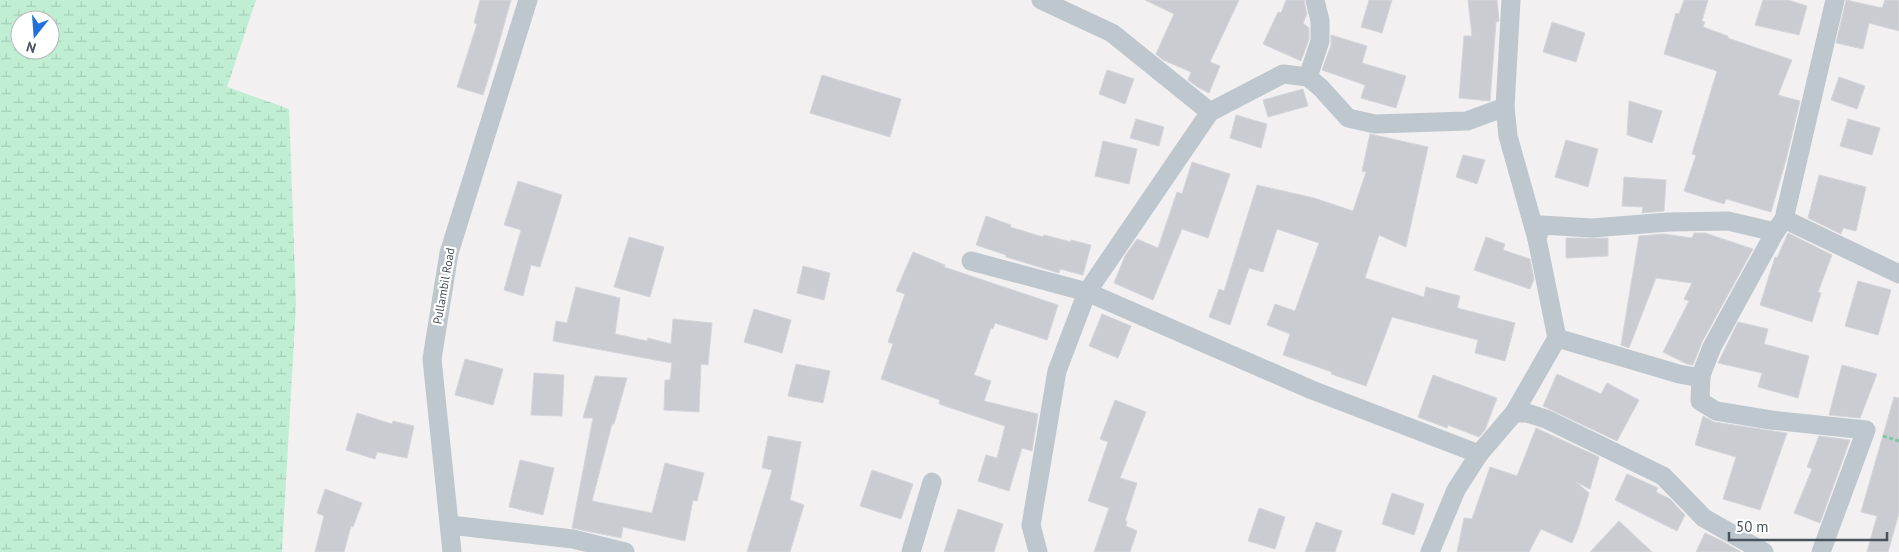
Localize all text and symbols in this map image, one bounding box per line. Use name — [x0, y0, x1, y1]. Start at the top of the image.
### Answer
north arrow — [10, 10, 60, 60]
text: N — [24, 37, 38, 57]
street label: Pullambil Road — [429, 247, 458, 325]
scale bar — [1729, 510, 1886, 542]
text: 50 m — [1736, 517, 1769, 536]

